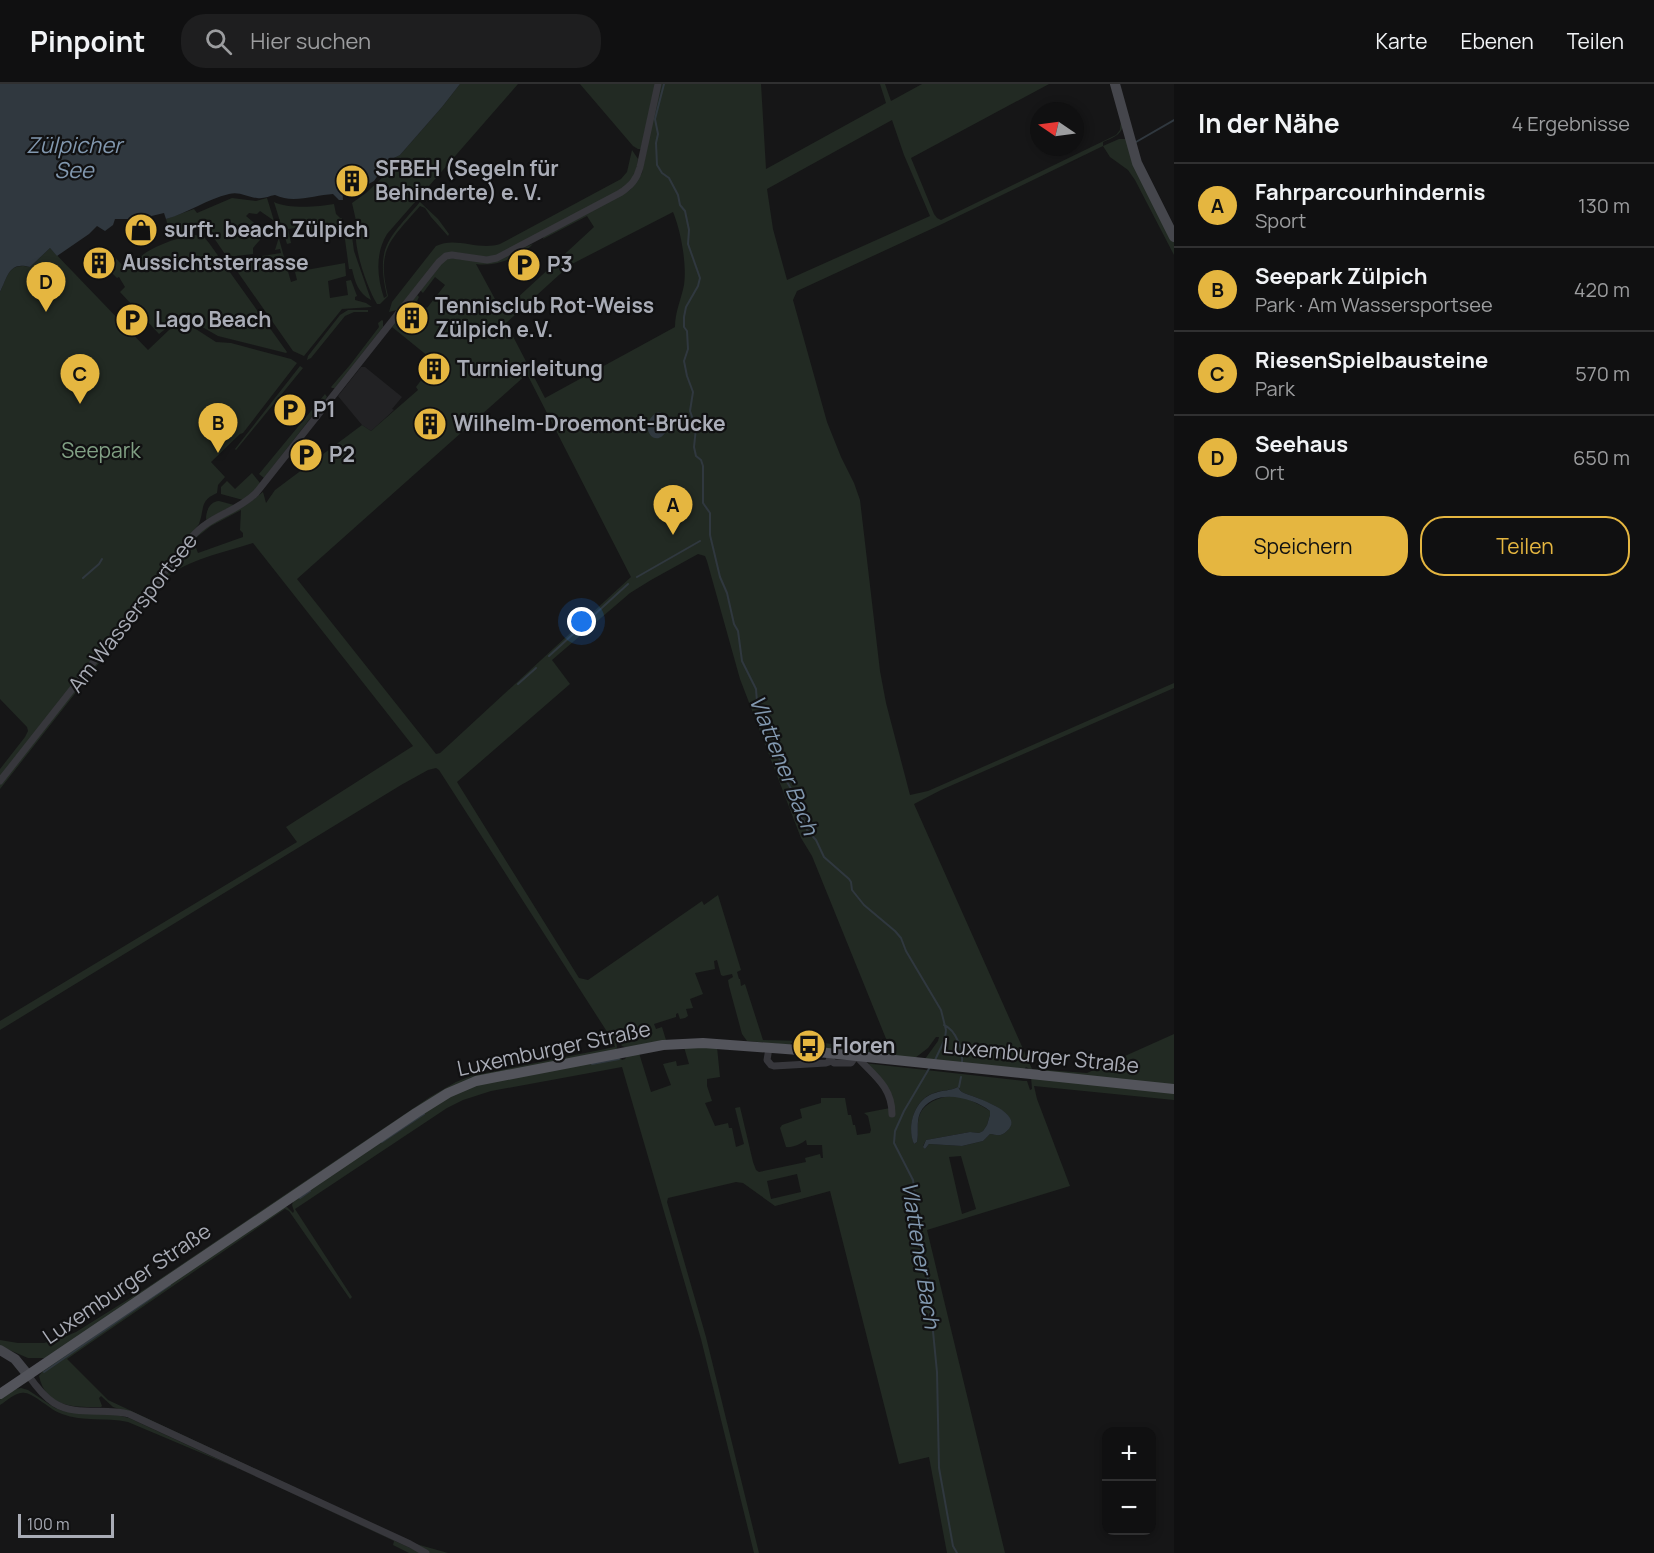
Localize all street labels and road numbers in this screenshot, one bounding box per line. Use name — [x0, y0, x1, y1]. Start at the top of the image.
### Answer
street label: Am Wassersportsee — [61, 527, 203, 698]
street label: Luxemburger Straße — [454, 1014, 653, 1082]
street label: Luxemburger Straße — [942, 1031, 1141, 1079]
street label: Luxemburger Straße — [37, 1216, 216, 1350]

